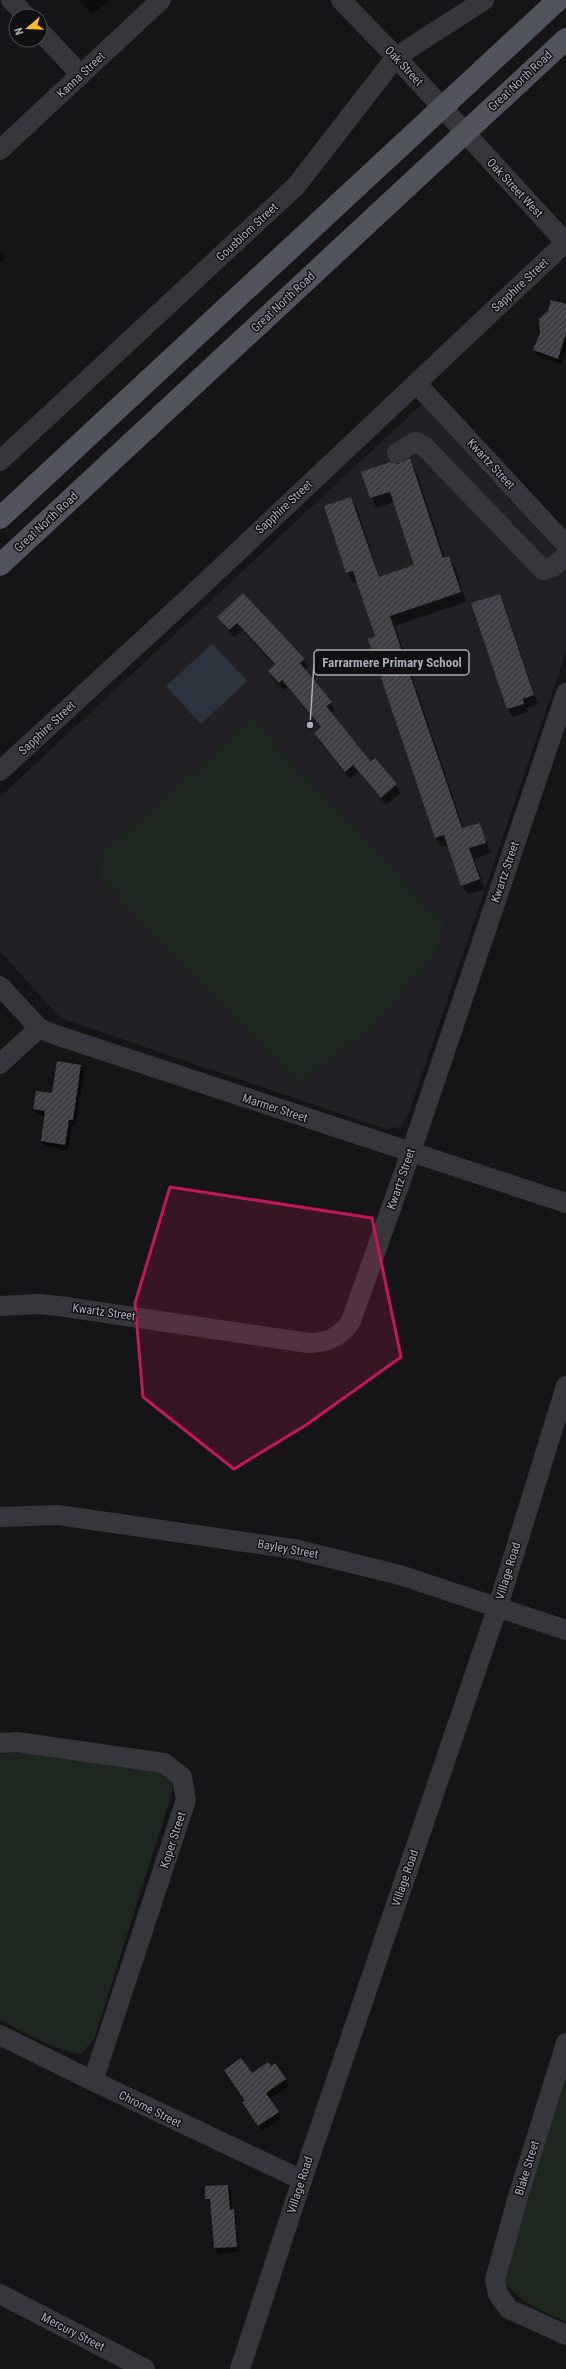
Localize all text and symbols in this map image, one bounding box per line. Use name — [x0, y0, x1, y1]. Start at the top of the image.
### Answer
north arrow — [8, 8, 48, 48]
text: N — [12, 26, 26, 36]
street label: Oak Street — [382, 43, 426, 89]
street label: Great North Road — [485, 48, 555, 114]
street label: Kanna Street — [54, 49, 108, 101]
street label: Oak Street West — [484, 156, 546, 221]
street label: Gousblom Street — [213, 200, 281, 264]
street label: Sapphire Street — [489, 255, 552, 315]
street label: Great North Road — [248, 269, 318, 335]
street label: Kwartz Street — [464, 436, 518, 492]
street label: Sapphire Street — [253, 477, 316, 537]
street label: Great North Road — [11, 489, 81, 555]
callout: Farrarmere Primary School — [314, 650, 469, 675]
text: Farrarmere Primary School — [322, 655, 462, 670]
street label: Sapphire Street — [16, 698, 79, 758]
street label: Kwartz Street — [488, 839, 522, 904]
street label: Marmer Street — [241, 1091, 310, 1125]
street label: Kwartz Street — [384, 1146, 418, 1211]
street label: Kwartz Street — [72, 1301, 137, 1323]
street label: Bayley Street — [257, 1537, 320, 1561]
street label: Village Road — [493, 1541, 523, 1601]
street label: Koper Street — [157, 1810, 189, 1870]
street label: Village Road — [389, 1848, 421, 1908]
street label: Chrome Street — [117, 2088, 184, 2130]
street label: Blake Street — [512, 2138, 542, 2197]
street label: Village Road — [284, 2155, 316, 2215]
street label: Mercury Street — [39, 2310, 107, 2354]

